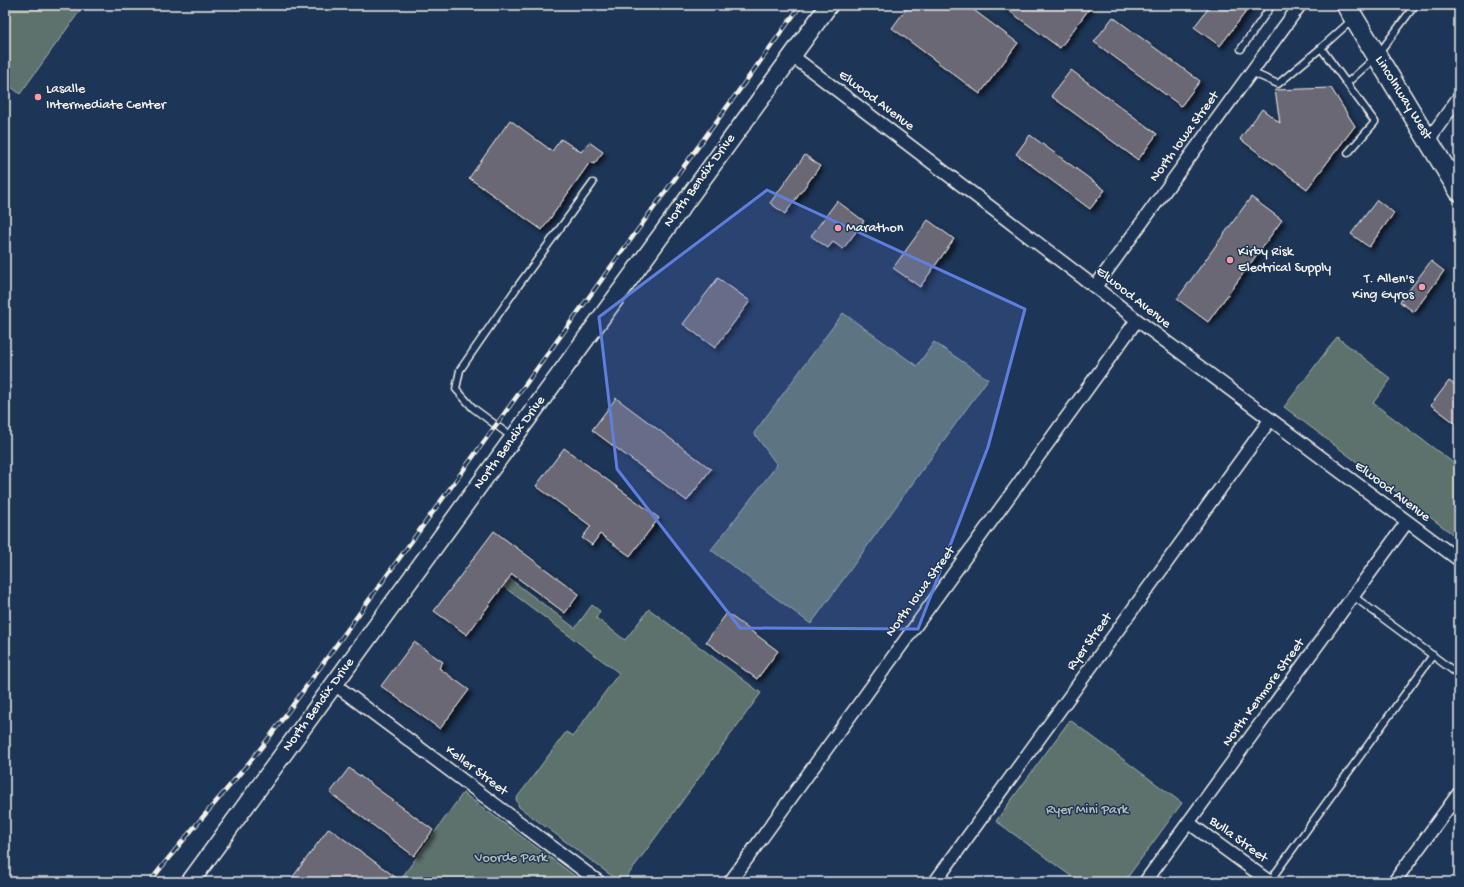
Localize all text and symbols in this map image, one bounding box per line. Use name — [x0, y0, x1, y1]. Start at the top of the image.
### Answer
street label: Lincolnway West — [1371, 53, 1436, 144]
street label: Elwood Avenue — [835, 67, 918, 136]
place label: Lasalle Intermediate Center — [46, 81, 167, 114]
street label: North Iowa Street — [1146, 87, 1224, 186]
marker: Lasalle Intermediate Center — [33, 92, 43, 102]
street label: North Bendix Drive — [660, 130, 740, 231]
place label: Marathon — [846, 220, 904, 237]
marker: Marathon — [833, 223, 843, 233]
place label: Kirby Risk Electrical Supply — [1238, 244, 1331, 277]
marker: Kirby Risk Electrical Supply — [1225, 255, 1235, 265]
street label: Elwood Avenue — [1092, 263, 1175, 333]
place label: T. Allen's King Gyros — [1352, 271, 1415, 304]
marker: T. Allen's King Gyros — [1417, 282, 1427, 292]
street label: North Bendix Drive — [470, 392, 550, 493]
street label: Elwood Avenue — [1351, 458, 1434, 527]
street label: North Iowa Street — [882, 542, 960, 641]
street label: Ryer Street — [1063, 609, 1117, 674]
street label: North Kenmore Street — [1219, 635, 1310, 750]
street label: North Bendix Drive — [279, 654, 359, 755]
street label: Keller Street — [441, 742, 512, 801]
park label: Ryer Mini Park — [1046, 802, 1130, 819]
street label: Bulla Street — [1205, 812, 1272, 868]
park label: Voorde Park — [474, 850, 549, 867]

